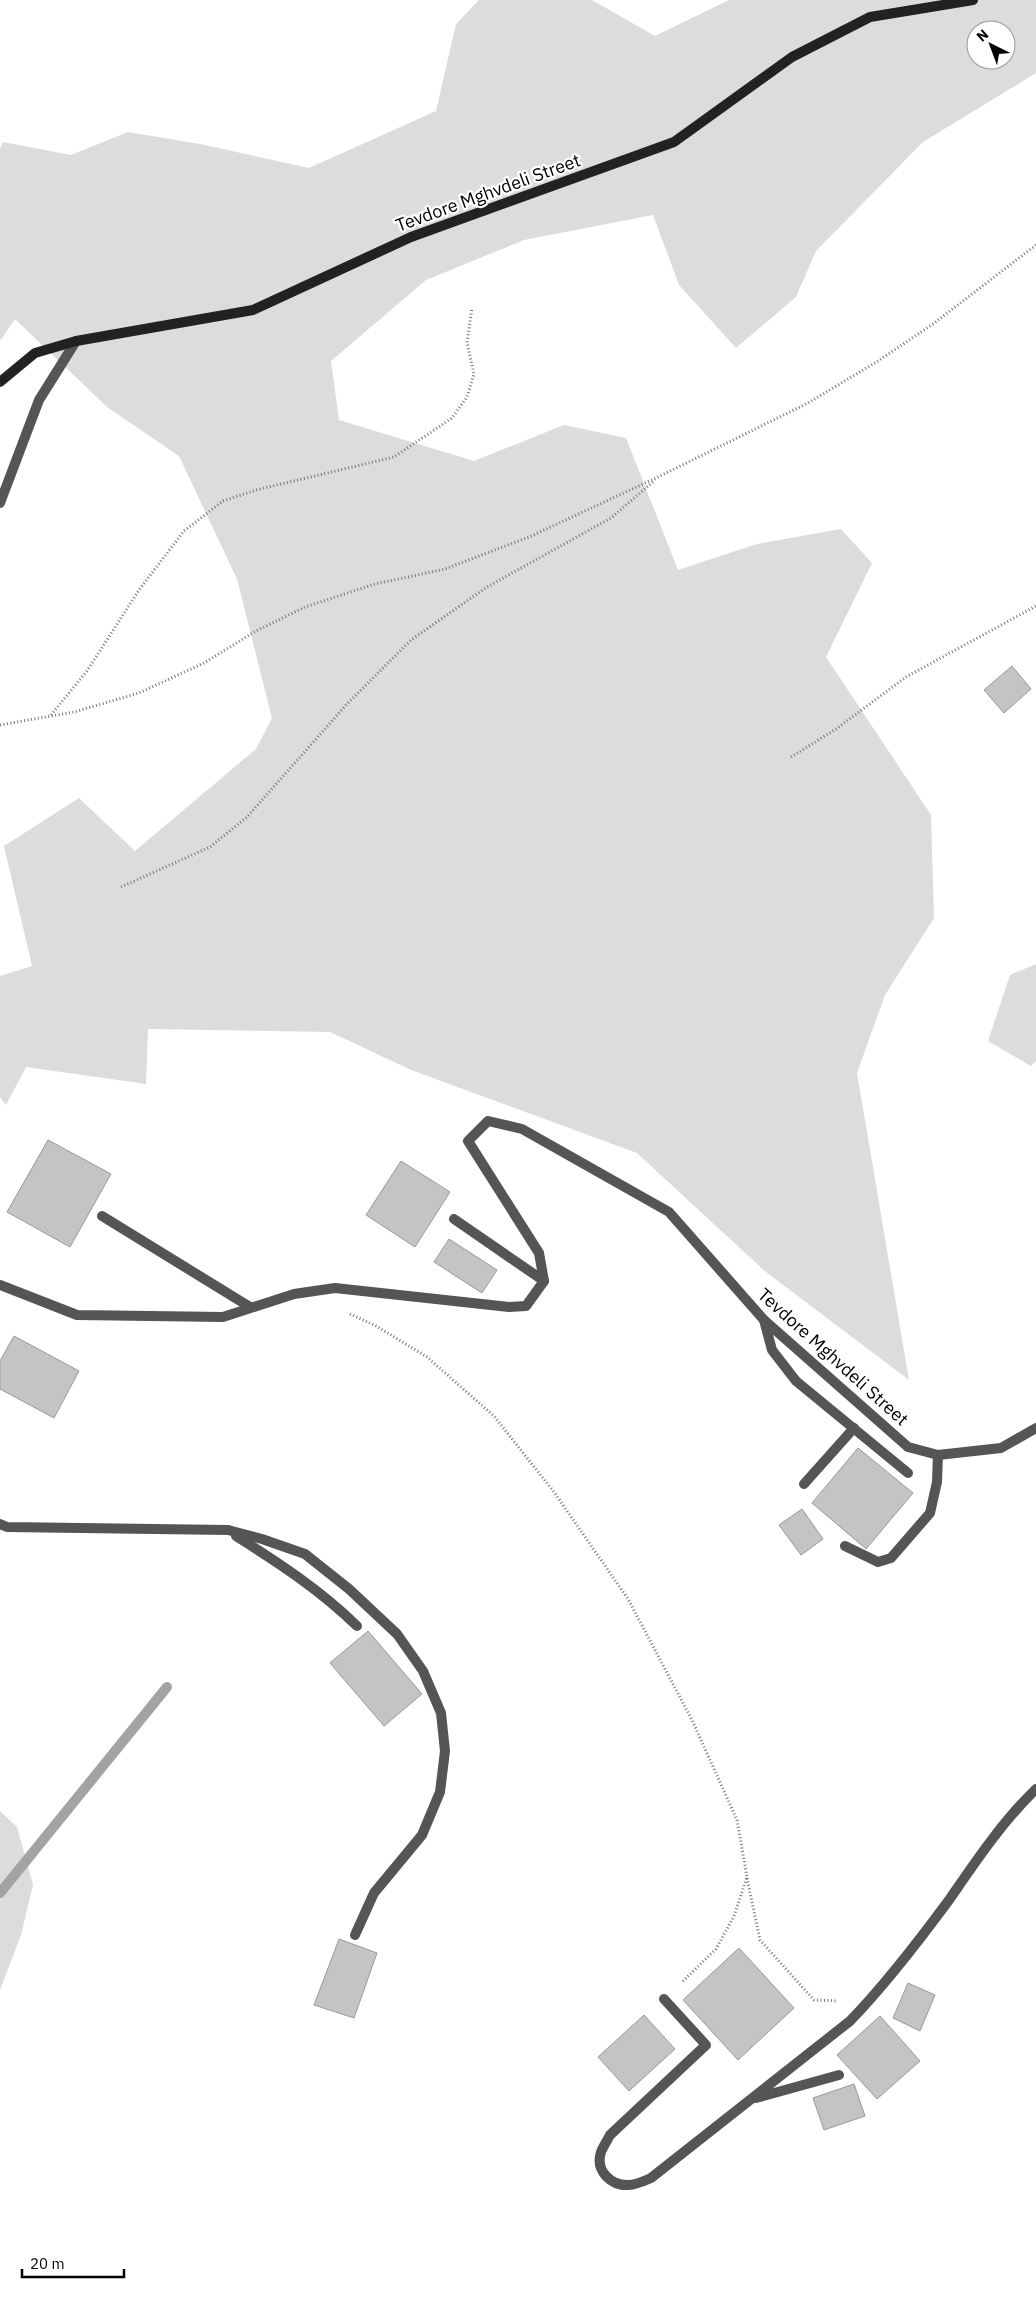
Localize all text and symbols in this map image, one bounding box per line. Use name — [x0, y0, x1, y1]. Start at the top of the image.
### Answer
north arrow — [966, 20, 1016, 70]
text: N — [973, 25, 992, 45]
street label: Tevdore Mghvdeli Street — [392, 148, 583, 237]
street label: Tevdore Mghvdeli Street — [753, 1283, 913, 1430]
scale bar — [22, 2246, 125, 2278]
text: 20 m — [30, 2254, 65, 2273]

